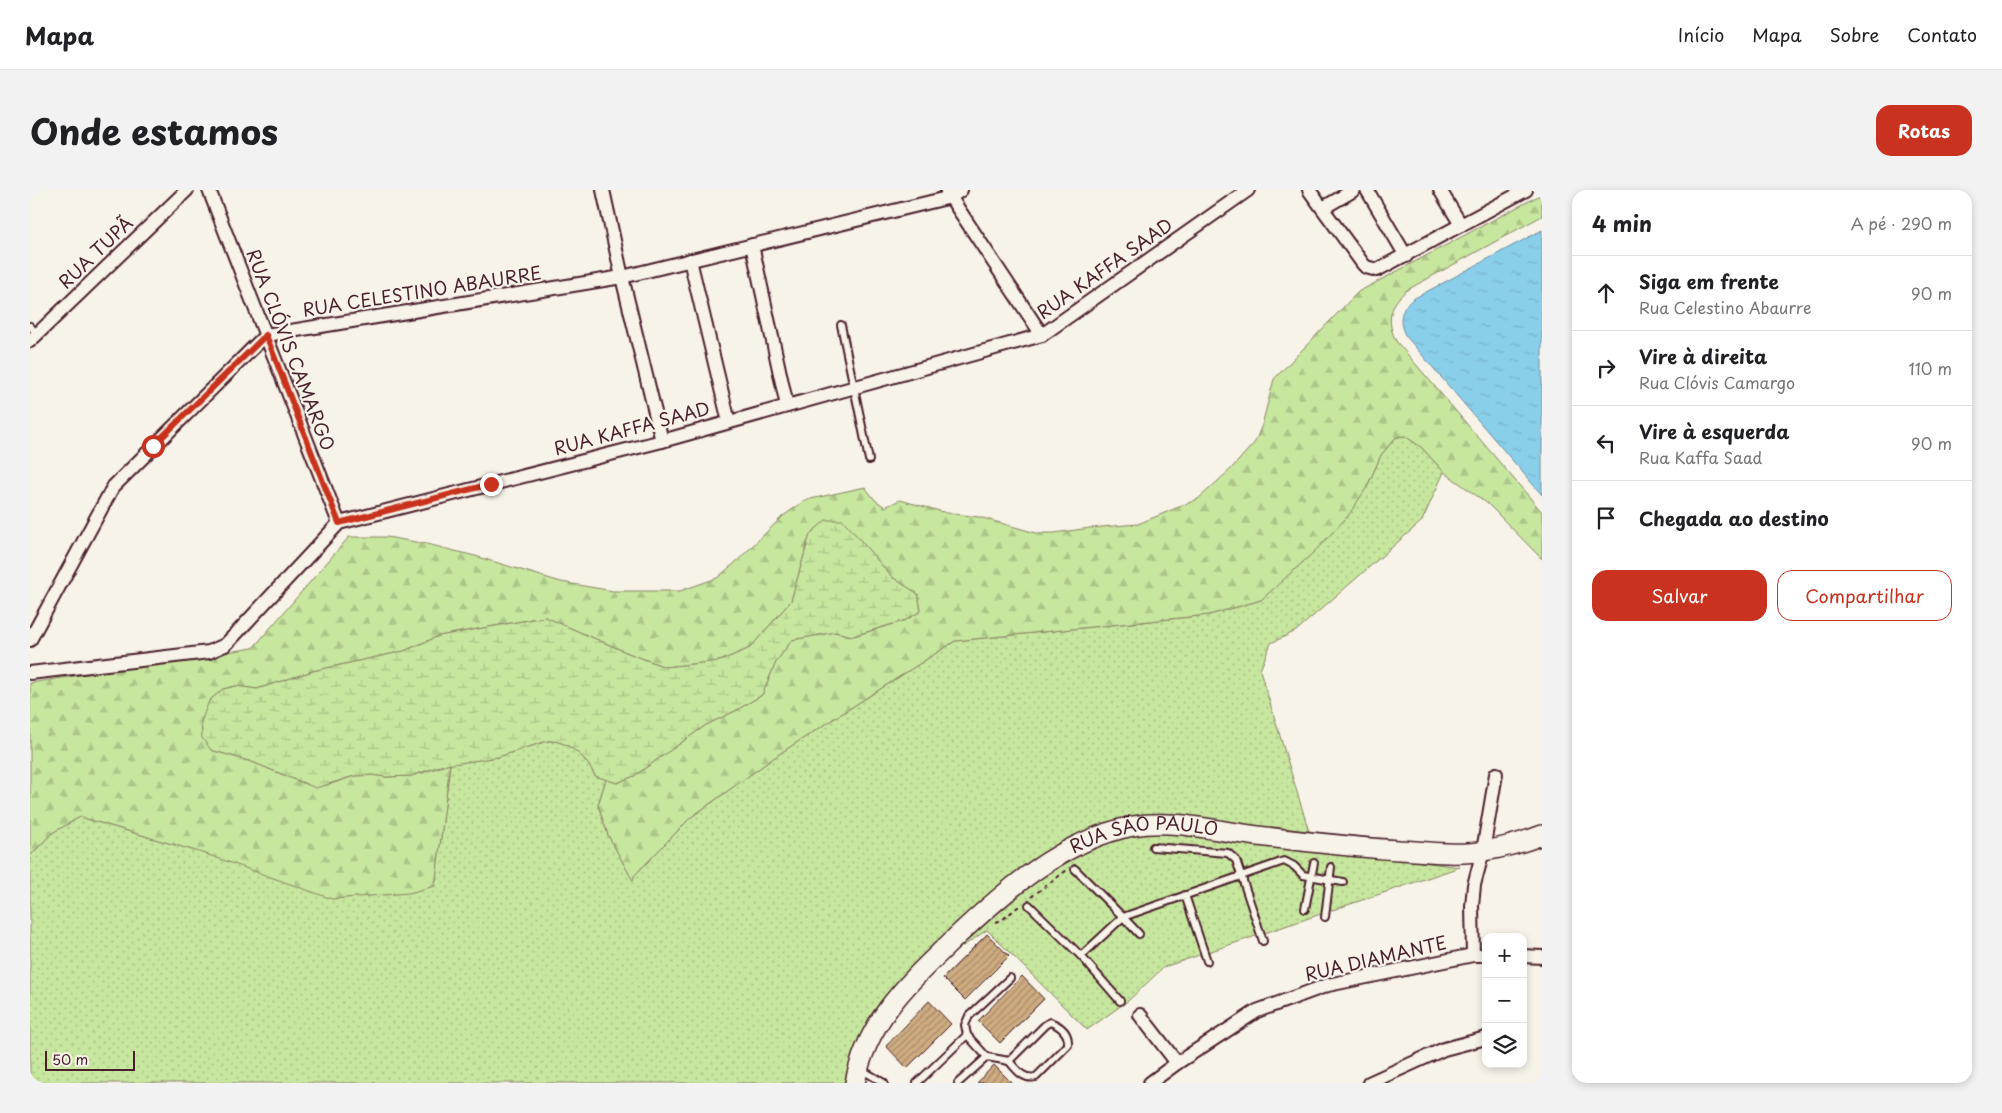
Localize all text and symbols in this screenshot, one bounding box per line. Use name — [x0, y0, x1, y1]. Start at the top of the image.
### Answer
text: Mapa — [25, 17, 94, 53]
text: Início — [1678, 21, 1724, 48]
text: Mapa — [1752, 21, 1802, 48]
text: Sobre — [1830, 21, 1879, 48]
text: Contato — [1907, 21, 1977, 48]
text: Onde estamos — [30, 104, 278, 157]
button: Rotas — [1876, 105, 1972, 156]
text: 4 min — [1592, 207, 1652, 239]
street label: RUA TUPÃ — [52, 210, 138, 294]
street label: RUA KAFFA SAAD — [1031, 211, 1178, 325]
text: A pé · 290 m — [1851, 211, 1952, 235]
street label: RUA CLÓVIS CAMARGO — [240, 245, 342, 454]
street label: RUA CELESTINO ABAURRE — [301, 258, 543, 323]
text: Siga em frente — [1639, 267, 1779, 295]
icon: ahead — [1592, 279, 1620, 307]
text: 90 m — [1911, 281, 1952, 305]
text: Rua Celestino Abaurre — [1639, 295, 1811, 319]
text: Vire à direita — [1639, 342, 1767, 370]
icon: right — [1592, 354, 1620, 382]
text: 110 m — [1909, 356, 1952, 380]
text: Rua Clóvis Camargo — [1639, 370, 1795, 394]
street label: RUA KAFFA SAAD — [551, 394, 713, 461]
text: Vire à esquerda — [1639, 417, 1790, 445]
icon: left — [1592, 429, 1620, 457]
text: 90 m — [1911, 431, 1952, 455]
route start — [142, 435, 165, 458]
text: Rua Kaffa Saad — [1639, 445, 1762, 469]
route end — [480, 473, 503, 496]
icon: arrive — [1592, 504, 1620, 532]
text: Chegada ao destino — [1639, 504, 1829, 532]
button: Salvar — [1592, 570, 1767, 621]
button: Compartilhar — [1777, 570, 1952, 621]
street label: RUA SÃO PAULO — [1064, 809, 1220, 859]
street label: RUA DIAMANTE — [1302, 928, 1449, 987]
map controls — [1482, 933, 1527, 1068]
button: + — [1482, 933, 1527, 978]
button: − — [1482, 978, 1527, 1023]
button: layers — [1482, 1023, 1527, 1068]
scale bar — [45, 1048, 135, 1071]
text: 50 m — [52, 1049, 88, 1070]

